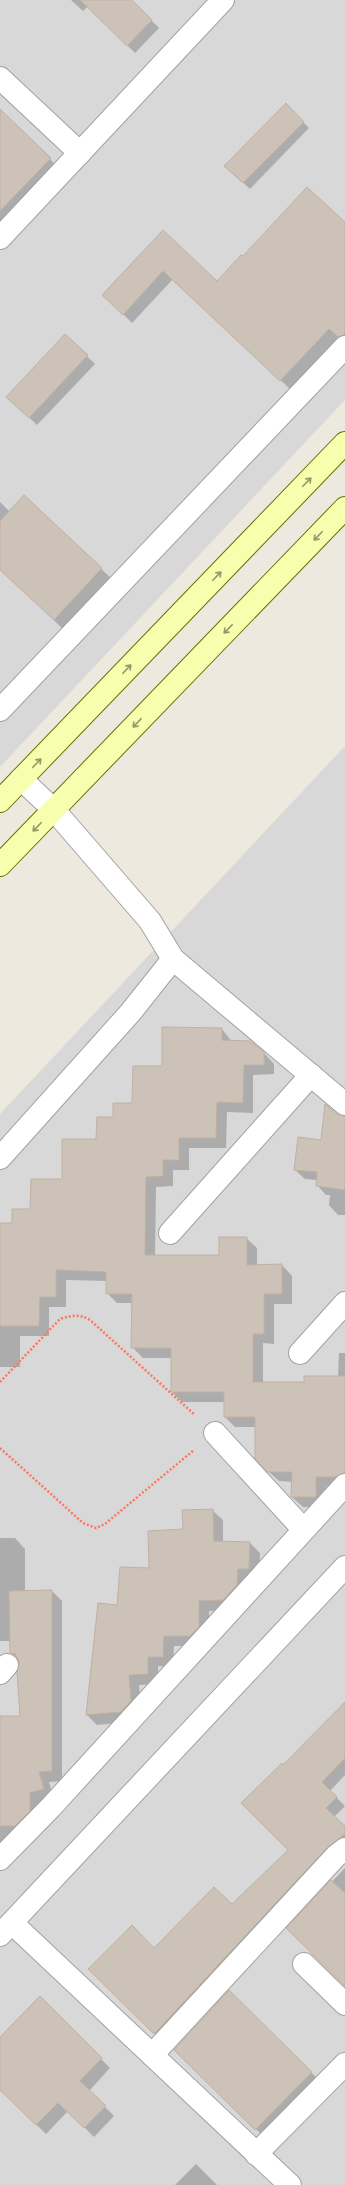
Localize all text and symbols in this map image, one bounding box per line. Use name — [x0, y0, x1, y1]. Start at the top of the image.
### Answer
one-way arrow — [303, 477, 312, 487]
one-way arrow — [313, 531, 323, 541]
one-way arrow — [212, 571, 222, 581]
one-way arrow — [223, 624, 232, 634]
one-way arrow — [122, 664, 132, 674]
one-way arrow — [132, 718, 142, 728]
one-way arrow — [32, 758, 42, 768]
one-way arrow — [32, 822, 42, 832]

